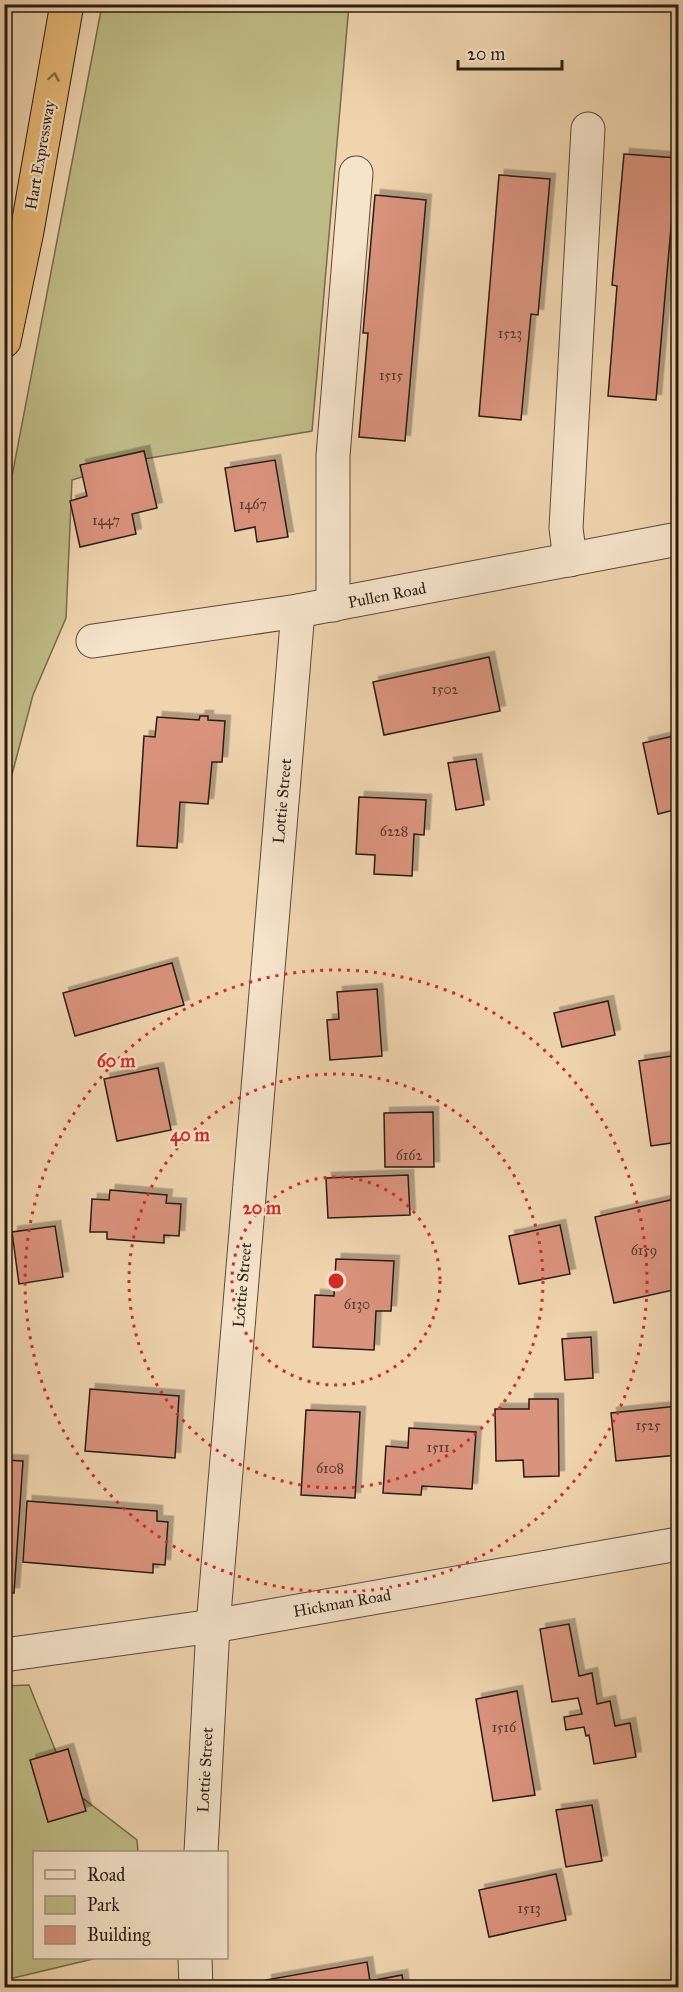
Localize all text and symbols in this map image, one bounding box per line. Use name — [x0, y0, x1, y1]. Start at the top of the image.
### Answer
scale bar — [458, 33, 562, 71]
text: 20 m — [467, 43, 505, 65]
one-way arrow — [48, 72, 60, 82]
street label: Hart Expressway — [21, 98, 59, 211]
house number: 1523 — [498, 325, 522, 342]
house number: 1515 — [379, 367, 403, 384]
house number: 1467 — [239, 496, 267, 513]
house number: 1447 — [92, 512, 120, 529]
street label: Pullen Road — [346, 578, 428, 612]
house number: 1502 — [432, 681, 459, 698]
street label: Lottie Street — [269, 757, 295, 844]
house number: 6228 — [380, 823, 408, 840]
text: 60 m — [97, 1050, 136, 1072]
text: 40 m — [170, 1124, 211, 1147]
house number: 6162 — [396, 1147, 422, 1164]
text: 20 m — [243, 1197, 282, 1219]
street label: Lottie Street — [229, 1241, 255, 1328]
house number: 6159 — [631, 1242, 657, 1259]
centre of rings — [326, 1271, 346, 1291]
house number: 6130 — [344, 1296, 370, 1313]
house number: 1525 — [635, 1417, 661, 1434]
house number: 1511 — [427, 1439, 450, 1456]
house number: 6108 — [316, 1460, 344, 1477]
street label: Hickman Road — [292, 1585, 392, 1621]
house number: 1516 — [492, 1719, 517, 1736]
street label: Lottie Street — [193, 1726, 217, 1813]
legend — [33, 1851, 228, 1959]
text: Road — [87, 1864, 125, 1886]
text: Park — [87, 1894, 120, 1916]
house number: 1513 — [517, 1900, 541, 1917]
text: Building — [87, 1924, 151, 1947]

